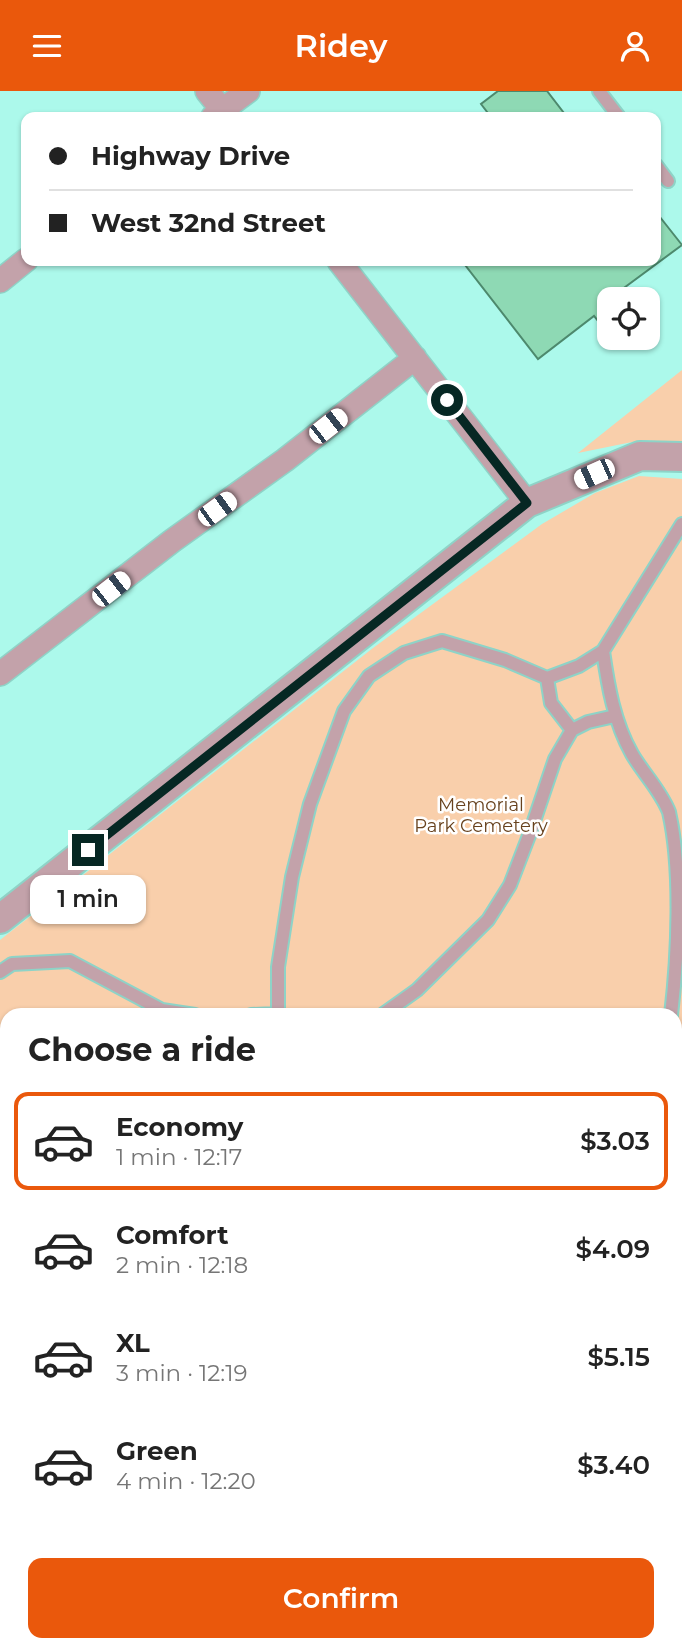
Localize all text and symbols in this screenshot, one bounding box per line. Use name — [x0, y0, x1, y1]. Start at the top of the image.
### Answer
text: Ridey — [294, 26, 388, 65]
icon: menu — [28, 27, 66, 65]
icon: person — [616, 27, 654, 65]
text: Highway Drive — [91, 140, 290, 172]
text: West 32nd Street — [91, 207, 326, 239]
map controls — [597, 287, 660, 350]
button: locate — [597, 287, 660, 350]
route start — [431, 384, 463, 416]
car — [305, 405, 352, 447]
car — [571, 456, 618, 492]
car — [194, 488, 241, 530]
car — [88, 568, 135, 610]
park label: Memorial Park Cemetery — [414, 794, 548, 837]
route end — [72, 834, 104, 866]
callout: 1 min — [30, 875, 146, 923]
text: 1 min — [57, 885, 119, 913]
text: Choose a ride — [28, 1030, 256, 1069]
icon: car — [32, 1110, 95, 1173]
text: Economy — [116, 1111, 243, 1143]
text: $3.03 — [580, 1125, 650, 1157]
text: 1 min · 12:17 — [116, 1143, 242, 1171]
icon: car — [32, 1218, 95, 1281]
text: Comfort — [116, 1219, 228, 1251]
text: $4.09 — [575, 1233, 650, 1265]
text: 2 min · 12:18 — [116, 1251, 248, 1279]
icon: car — [32, 1326, 95, 1389]
text: XL — [116, 1327, 150, 1359]
text: $5.15 — [587, 1341, 650, 1373]
text: 3 min · 12:19 — [116, 1359, 248, 1387]
icon: car — [32, 1434, 95, 1497]
text: Green — [116, 1435, 198, 1467]
text: $3.40 — [577, 1449, 650, 1481]
text: 4 min · 12:20 — [116, 1467, 256, 1495]
button: Confirm — [28, 1558, 654, 1638]

